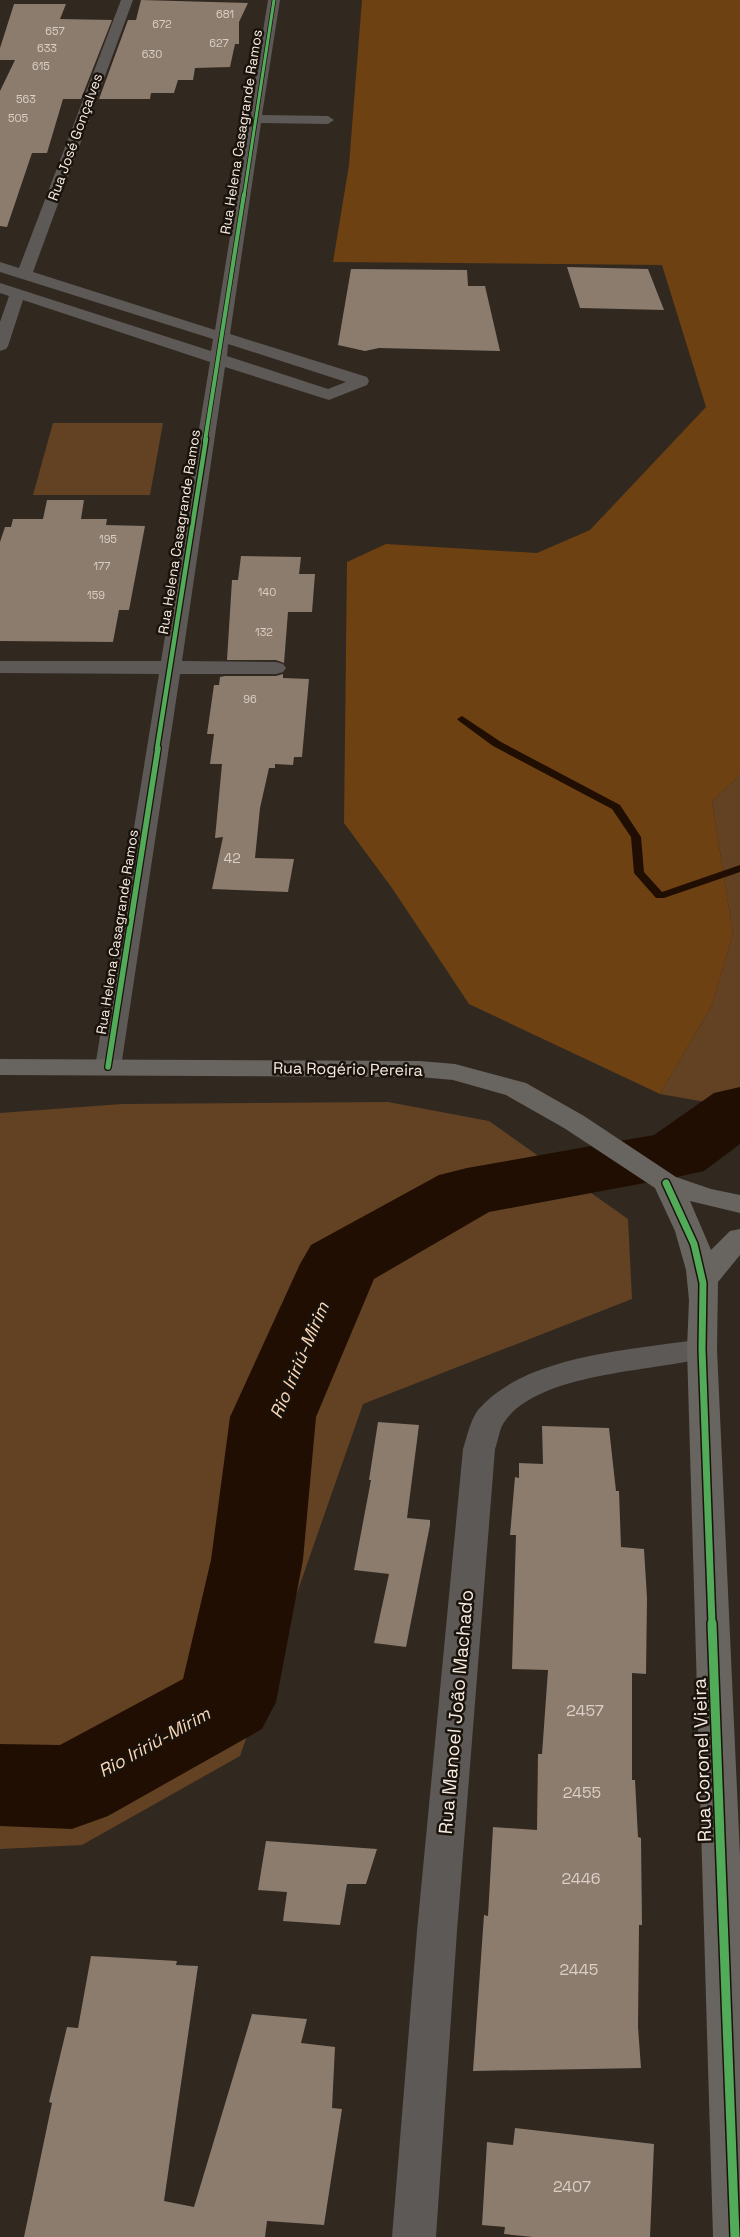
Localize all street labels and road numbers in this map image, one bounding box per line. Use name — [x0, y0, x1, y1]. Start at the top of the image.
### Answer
street label: Rua Helena Casagrande Ramos — [216, 28, 266, 236]
street label: Rua José Gonçalves — [44, 71, 106, 203]
street label: Rua Helena Casagrande Ramos — [154, 428, 204, 636]
street label: Rua Helena Casagrande Ramos — [92, 828, 142, 1036]
street label: Rua Rogério Pereira — [273, 1057, 423, 1081]
street label: Rua Manoel João Machado — [433, 1589, 479, 1835]
street label: Rua Coronel Vieira — [687, 1677, 717, 1842]

